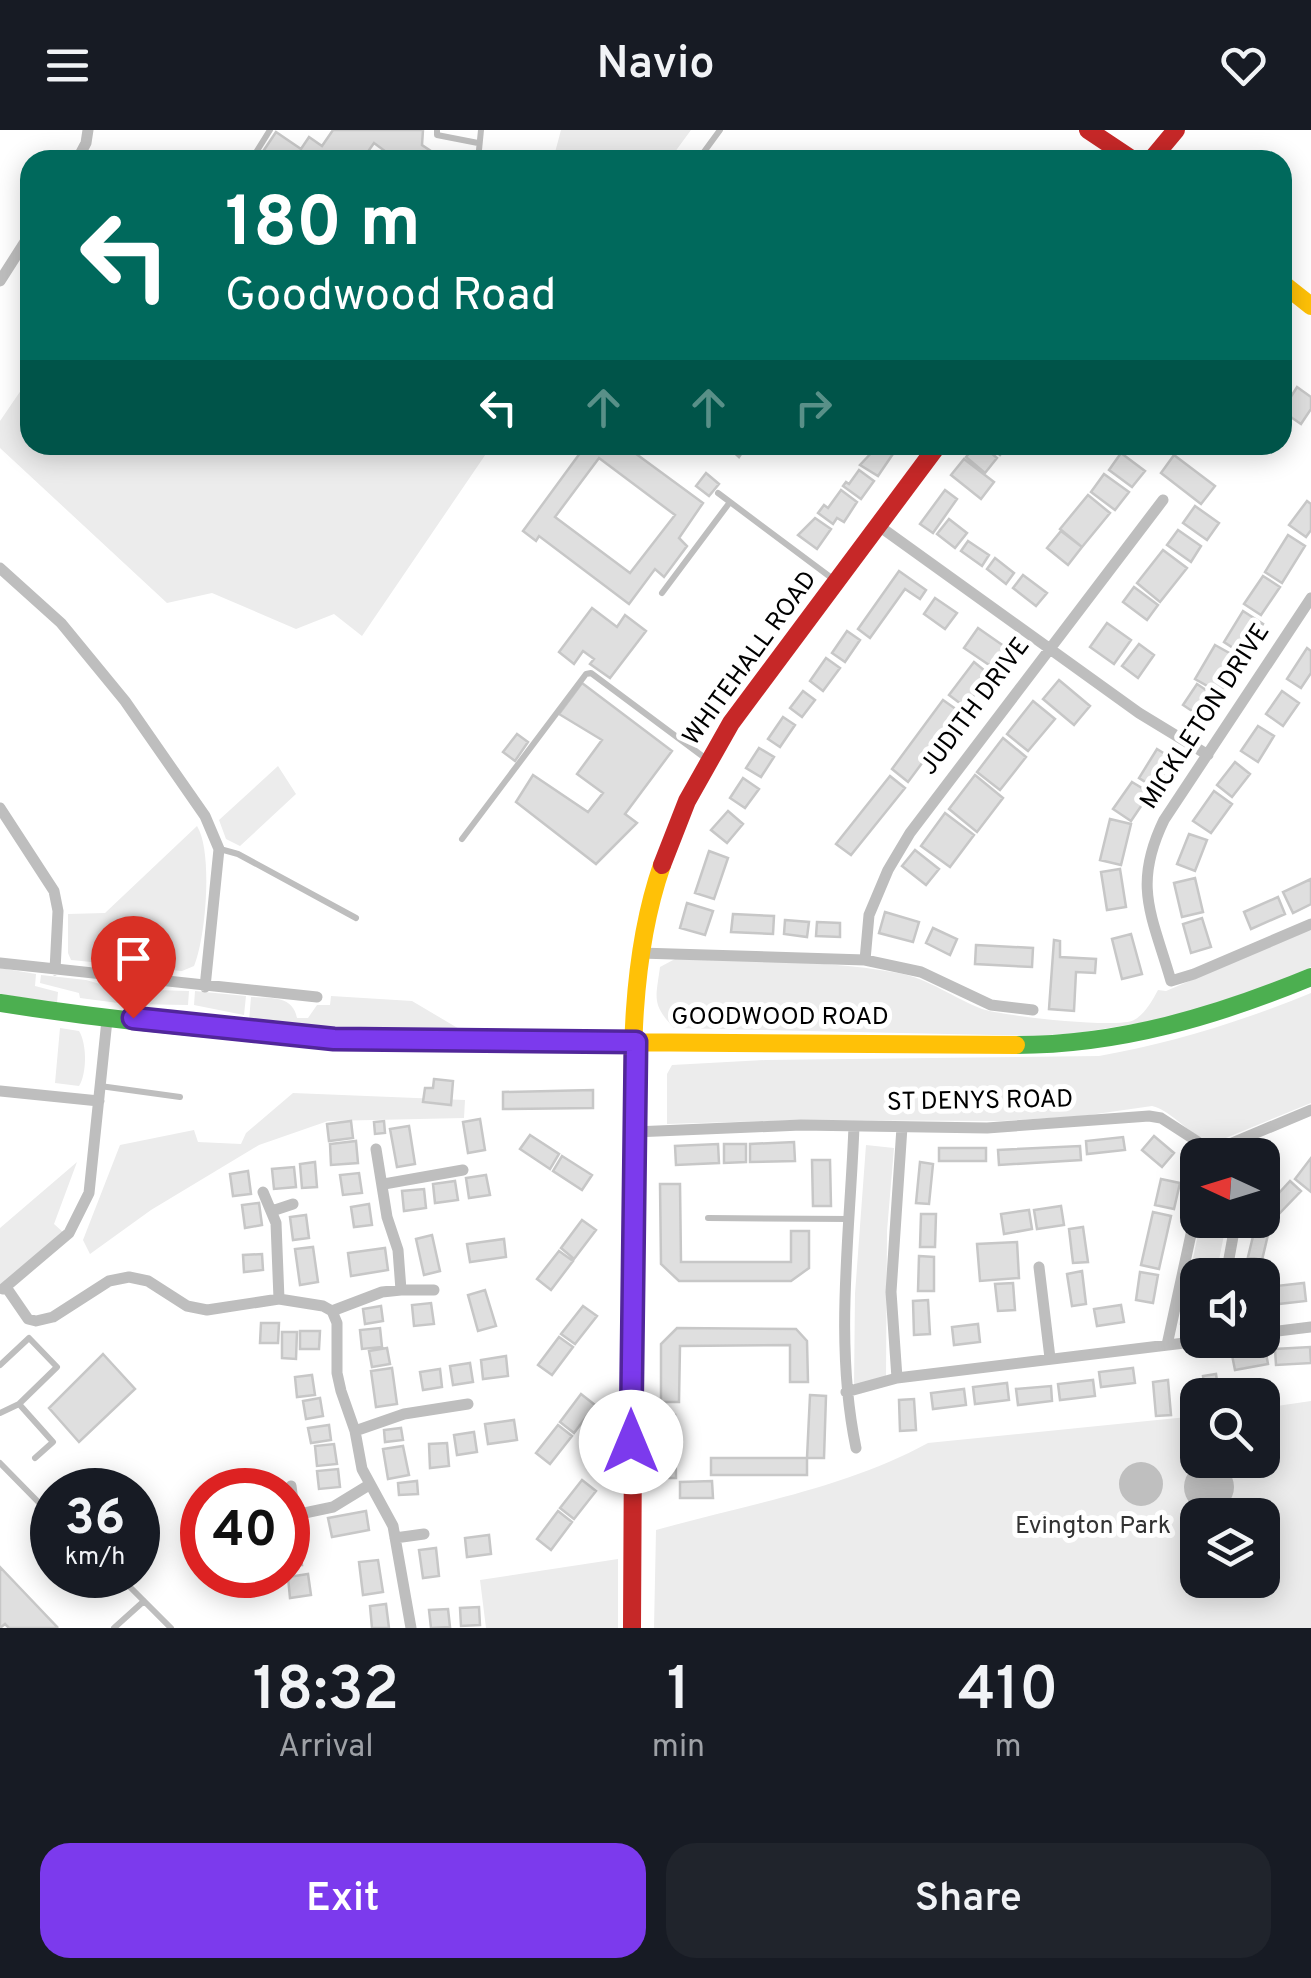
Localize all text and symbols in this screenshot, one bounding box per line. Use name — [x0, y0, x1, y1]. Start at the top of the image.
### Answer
text: Navio — [596, 37, 715, 94]
icon: menu — [40, 38, 95, 93]
icon: heart — [1216, 38, 1271, 93]
text: 180 m — [225, 182, 421, 271]
icon: left — [60, 190, 190, 320]
text: Goodwood Road — [225, 269, 556, 326]
icon: left — [471, 380, 526, 435]
icon: ahead — [576, 380, 631, 435]
icon: ahead — [681, 380, 736, 435]
icon: right — [786, 380, 841, 435]
street label: WHITEHALL ROAD — [677, 565, 825, 753]
street label: MICKLETON DRIVE — [1134, 618, 1278, 816]
street label: JUDITH DRIVE — [914, 632, 1038, 782]
pin — [91, 916, 176, 1019]
icon: arrive — [106, 931, 161, 986]
street label: GOODWOOD ROAD — [671, 1002, 889, 1034]
street label: ST DENYS ROAD — [887, 1084, 1073, 1120]
north arrow — [1180, 1138, 1280, 1238]
map controls — [1180, 1138, 1280, 1598]
button: sound — [1180, 1258, 1280, 1358]
button: search — [1180, 1378, 1280, 1478]
position arrow — [579, 1390, 683, 1494]
speed limit sign: 40 — [180, 1468, 310, 1598]
text: 36 — [65, 1489, 125, 1552]
button: layers — [1180, 1498, 1280, 1598]
park label: Evington Park — [1015, 1511, 1171, 1543]
text: km/h — [65, 1542, 125, 1574]
text: 18:32 — [253, 1655, 399, 1731]
text: 1 — [667, 1655, 690, 1731]
text: 410 — [958, 1655, 1058, 1731]
text: Arrival — [278, 1728, 374, 1768]
text: min — [652, 1728, 705, 1768]
text: m — [994, 1728, 1022, 1768]
button: Exit — [40, 1843, 646, 1958]
button: Share — [666, 1843, 1271, 1958]

